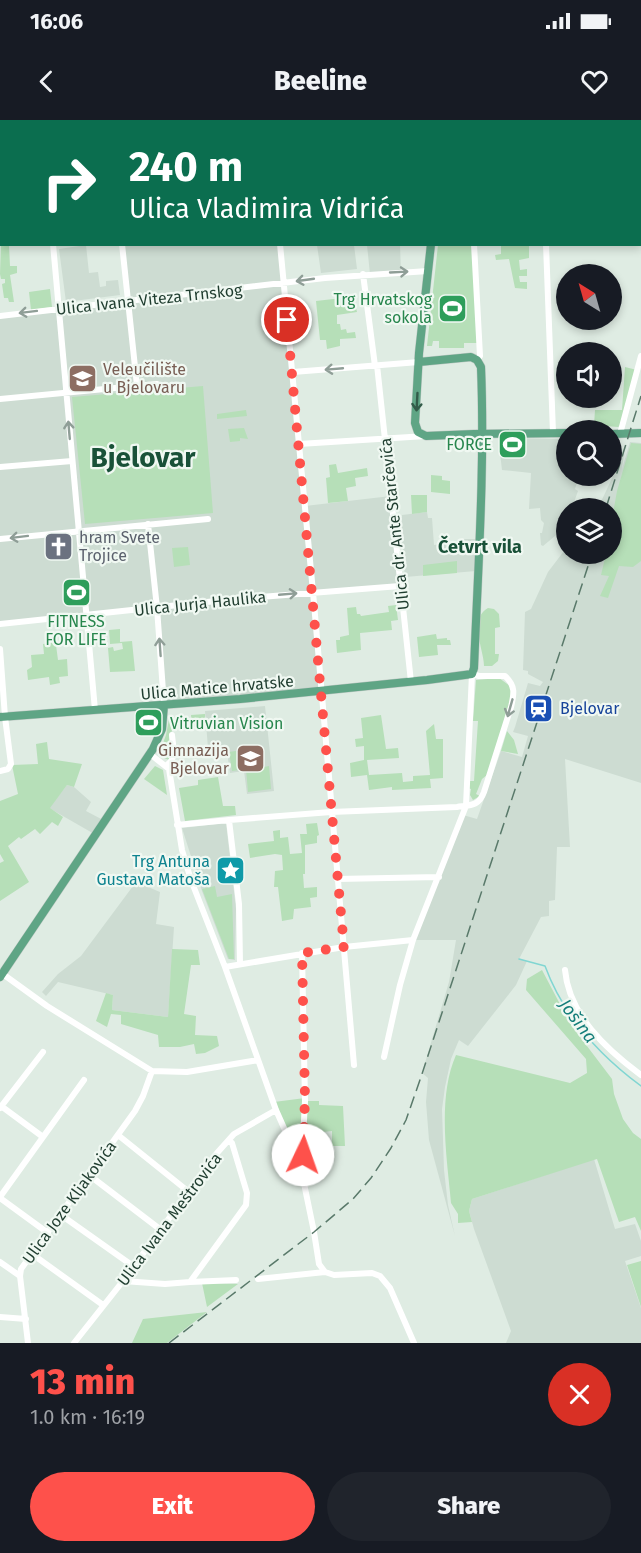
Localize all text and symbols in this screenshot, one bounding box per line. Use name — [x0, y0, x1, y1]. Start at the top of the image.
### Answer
text: 16:06 — [30, 8, 83, 35]
icon: back — [30, 65, 63, 98]
text: Beeline — [274, 65, 367, 97]
icon: heart — [578, 65, 611, 98]
text: 240 m — [129, 142, 243, 192]
icon: right — [30, 144, 108, 222]
text: Ulica Vladimira Vidrića — [129, 193, 404, 225]
north arrow — [556, 264, 622, 330]
map controls — [556, 264, 622, 564]
one-way arrow — [388, 267, 408, 278]
one-way arrow — [295, 275, 315, 286]
street label: Ulica Ivana Viteza Trnskog — [55, 280, 244, 319]
place label: Trg Hrvatskog sokola — [333, 290, 433, 327]
sports icon: Trg Hrvatskog sokola — [437, 292, 469, 324]
pin — [261, 294, 312, 345]
icon: arrive — [270, 303, 303, 336]
one-way arrow — [18, 307, 38, 318]
button: sound — [556, 342, 622, 408]
place label: Veleučilište u Bjelovaru — [103, 360, 186, 397]
school or university icon: Veleučilište u Bjelovaru — [66, 362, 98, 394]
one-way arrow — [324, 364, 344, 375]
one-way arrow — [411, 391, 422, 411]
one-way arrow — [63, 420, 74, 440]
button: search — [556, 420, 622, 486]
sports icon: FORCE — [497, 428, 529, 460]
place label: FORCE — [446, 435, 492, 454]
street label: Ulica dr. Ante Starčevića — [376, 437, 413, 611]
district label: Bjelovar — [90, 441, 196, 474]
button: layers — [556, 498, 622, 564]
place label: hram Svete Trojice — [79, 528, 160, 565]
church icon: hram Svete Trojice — [42, 530, 74, 562]
one-way arrow — [9, 532, 29, 543]
district label: Četvrt vila — [438, 535, 522, 558]
sports icon: FITNESS FOR LIFE — [60, 577, 92, 609]
street label: Ulica Jurja Haulika — [133, 587, 267, 620]
one-way arrow — [278, 588, 297, 599]
place label: FITNESS FOR LIFE — [45, 612, 107, 649]
one-way arrow — [154, 637, 165, 657]
street label: Ulica Matice hrvatske — [140, 671, 295, 704]
station icon: Bjelovar — [523, 692, 555, 724]
one-way arrow — [504, 699, 516, 718]
place label: Bjelovar — [560, 699, 620, 718]
sports icon: Vitruvian Vision — [133, 707, 165, 739]
place label: Vitruvian Vision — [170, 714, 284, 733]
place label: Gimnazija Bjelovar — [158, 741, 230, 778]
school or university icon: Gimnazija Bjelovar — [234, 743, 266, 775]
place label: Trg Antuna Gustava Matoša — [96, 852, 210, 889]
place icon: Trg Antuna Gustava Matoša — [215, 854, 247, 886]
water label: Jošina — [554, 994, 602, 1048]
position arrow — [271, 1123, 335, 1187]
street label: Ulica Joze Kljakovića — [18, 1137, 120, 1267]
street label: Ulica Ivana Meštrovića — [113, 1149, 226, 1290]
text: 13 min — [30, 1360, 135, 1404]
button: close — [548, 1363, 611, 1426]
text: 1.0 km · 16:19 — [30, 1405, 145, 1429]
button: Exit — [30, 1472, 315, 1541]
button: Share — [327, 1472, 611, 1541]

